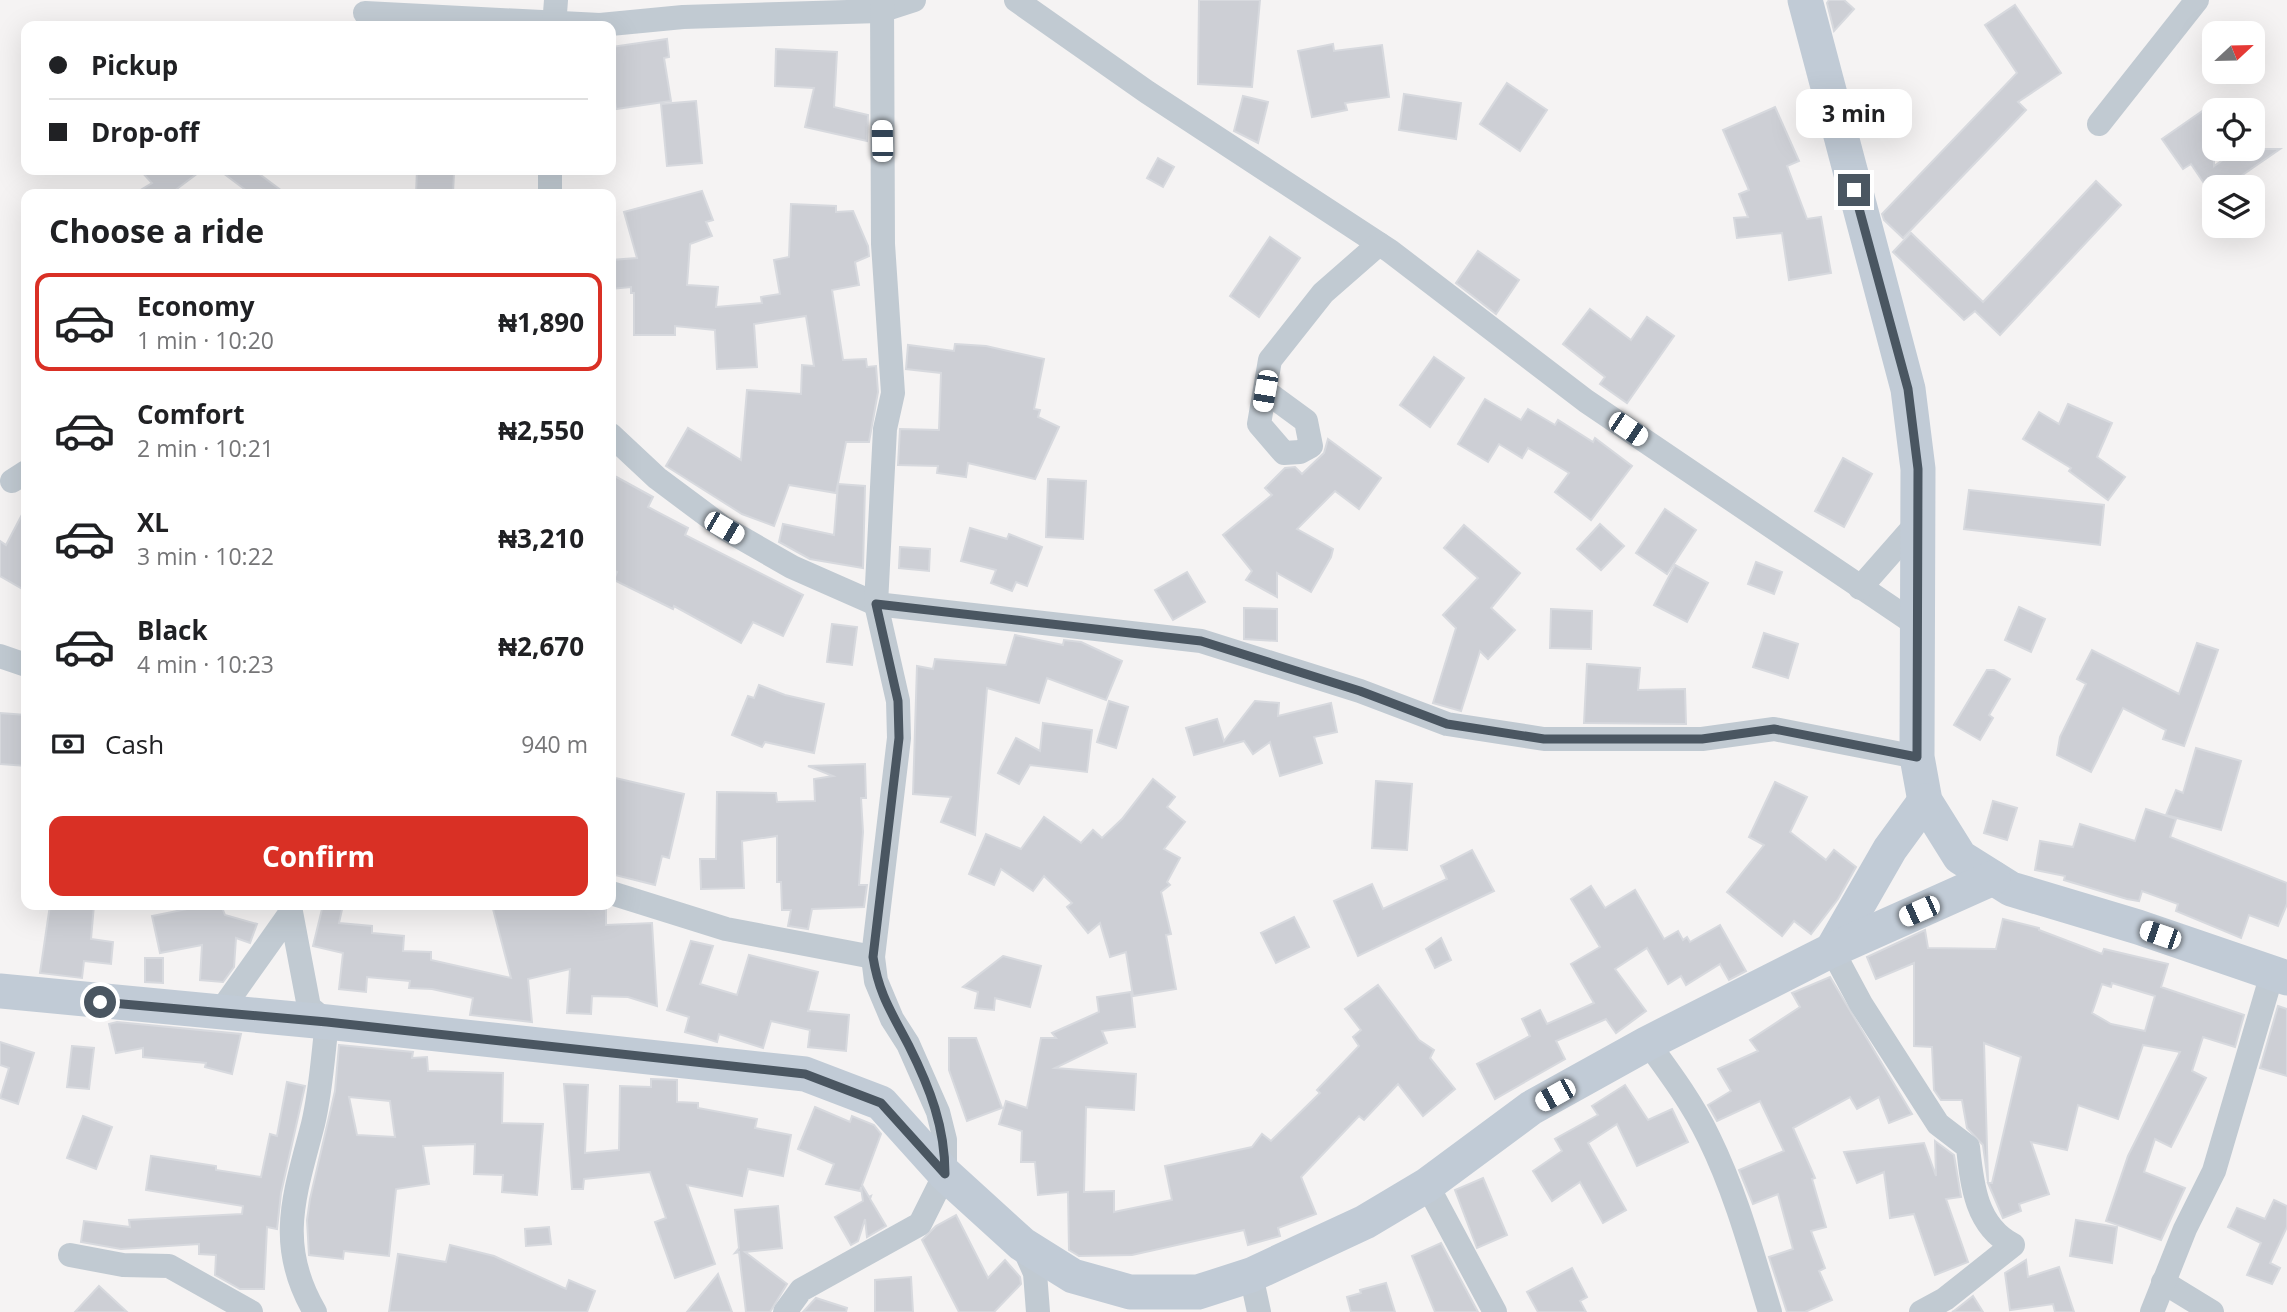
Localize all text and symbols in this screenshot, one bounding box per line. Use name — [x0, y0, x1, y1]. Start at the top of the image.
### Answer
north arrow — [2202, 21, 2264, 84]
map controls — [2202, 21, 2265, 238]
text: Pickup — [91, 47, 178, 83]
callout: 3 min — [1796, 88, 1912, 138]
text: 3 min — [1822, 97, 1886, 129]
button: locate — [2202, 98, 2265, 161]
text: Drop-off — [91, 114, 199, 150]
car — [872, 120, 893, 162]
route end — [1838, 174, 1870, 206]
button: layers — [2202, 175, 2265, 238]
text: Choose a ride — [49, 209, 264, 252]
text: Economy — [137, 288, 255, 324]
icon: car — [53, 291, 116, 354]
text: ₦1,890 — [498, 304, 584, 340]
text: 1 min · 10:20 — [137, 324, 274, 356]
car — [1252, 368, 1279, 414]
text: Comfort — [137, 396, 244, 432]
icon: car — [53, 399, 116, 462]
car — [1605, 409, 1652, 449]
text: ₦2,550 — [498, 412, 584, 448]
text: 2 min · 10:21 — [137, 432, 274, 464]
text: XL — [137, 504, 169, 540]
icon: car — [53, 507, 116, 570]
car — [701, 508, 748, 548]
text: ₦3,210 — [498, 520, 584, 556]
text: 3 min · 10:22 — [137, 540, 274, 572]
text: Black — [137, 612, 208, 648]
icon: car — [53, 615, 116, 678]
text: ₦2,670 — [498, 628, 584, 664]
text: 4 min · 10:23 — [137, 648, 274, 680]
icon: cash — [49, 725, 87, 763]
text: Cash — [105, 726, 164, 762]
text: 940 m — [521, 728, 588, 760]
button: Confirm — [49, 816, 588, 896]
car — [1896, 893, 1943, 929]
car — [2137, 918, 2184, 952]
route start — [84, 986, 116, 1018]
car — [1532, 1076, 1579, 1114]

